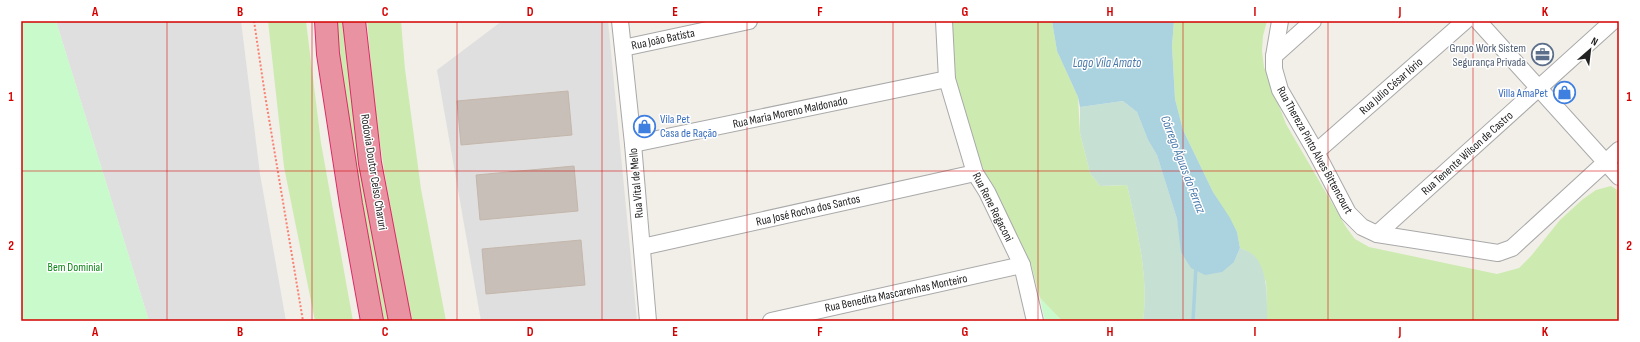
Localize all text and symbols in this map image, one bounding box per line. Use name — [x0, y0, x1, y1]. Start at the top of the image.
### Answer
text: A — [91, 4, 99, 20]
text: B — [237, 4, 243, 20]
text: C — [382, 4, 389, 20]
text: D — [527, 4, 534, 20]
text: E — [672, 4, 678, 20]
text: F — [817, 4, 823, 20]
text: G — [962, 4, 969, 20]
text: H — [1107, 4, 1114, 20]
text: I — [1254, 4, 1257, 20]
text: J — [1398, 4, 1402, 20]
text: K — [1542, 4, 1549, 20]
street label: Rua João Batista — [630, 25, 697, 54]
north arrow — [1570, 30, 1610, 70]
text: N — [1589, 34, 1600, 49]
place label: Grupo Work Sistem Segurança Privada — [1449, 41, 1526, 70]
office icon: Grupo Work Sistem Segurança Privada — [1529, 42, 1555, 68]
water label: Lago Vila Amato — [1073, 55, 1142, 71]
street label: Rua Julio César Iório — [1357, 55, 1426, 118]
shop icon: Villa AmaPet — [1551, 80, 1577, 106]
street label: Rua Thereza Pinto Alves Bittencourt — [1273, 84, 1356, 217]
place label: Villa AmaPet — [1498, 86, 1548, 101]
text: 1 — [8, 89, 14, 105]
text: 1 — [1626, 89, 1632, 105]
street label: Rua Maria Moreno Maldonado — [731, 93, 849, 132]
street label: Rua Tenente Wilson de Castro — [1418, 108, 1516, 199]
place label: Vila Pet Casa de Ração — [660, 112, 717, 141]
street label: Rodovia Doutor Celso Charuri — [357, 113, 390, 231]
shop icon: Vila Pet Casa de Ração — [632, 113, 658, 139]
water label: Córrego Águas do Ferraz — [1157, 113, 1209, 216]
street label: Rua Vital de Mello — [626, 147, 647, 219]
street label: Rua Rene Regaconi — [969, 170, 1016, 244]
street label: Rua José Rocha dos Santos — [755, 191, 862, 230]
text: 2 — [8, 238, 14, 254]
text: 2 — [1626, 238, 1632, 254]
park label: Bem Dominial — [48, 260, 102, 275]
street label: Rua Benedita Mascarenhas Monteiro — [823, 271, 969, 316]
text: A — [91, 324, 99, 340]
text: B — [237, 324, 243, 340]
text: C — [382, 324, 389, 340]
text: D — [527, 324, 534, 340]
text: E — [672, 324, 678, 340]
text: F — [817, 324, 823, 340]
text: G — [962, 324, 969, 340]
text: H — [1107, 324, 1114, 340]
text: I — [1254, 324, 1257, 340]
text: J — [1398, 324, 1402, 340]
text: K — [1542, 324, 1549, 340]

